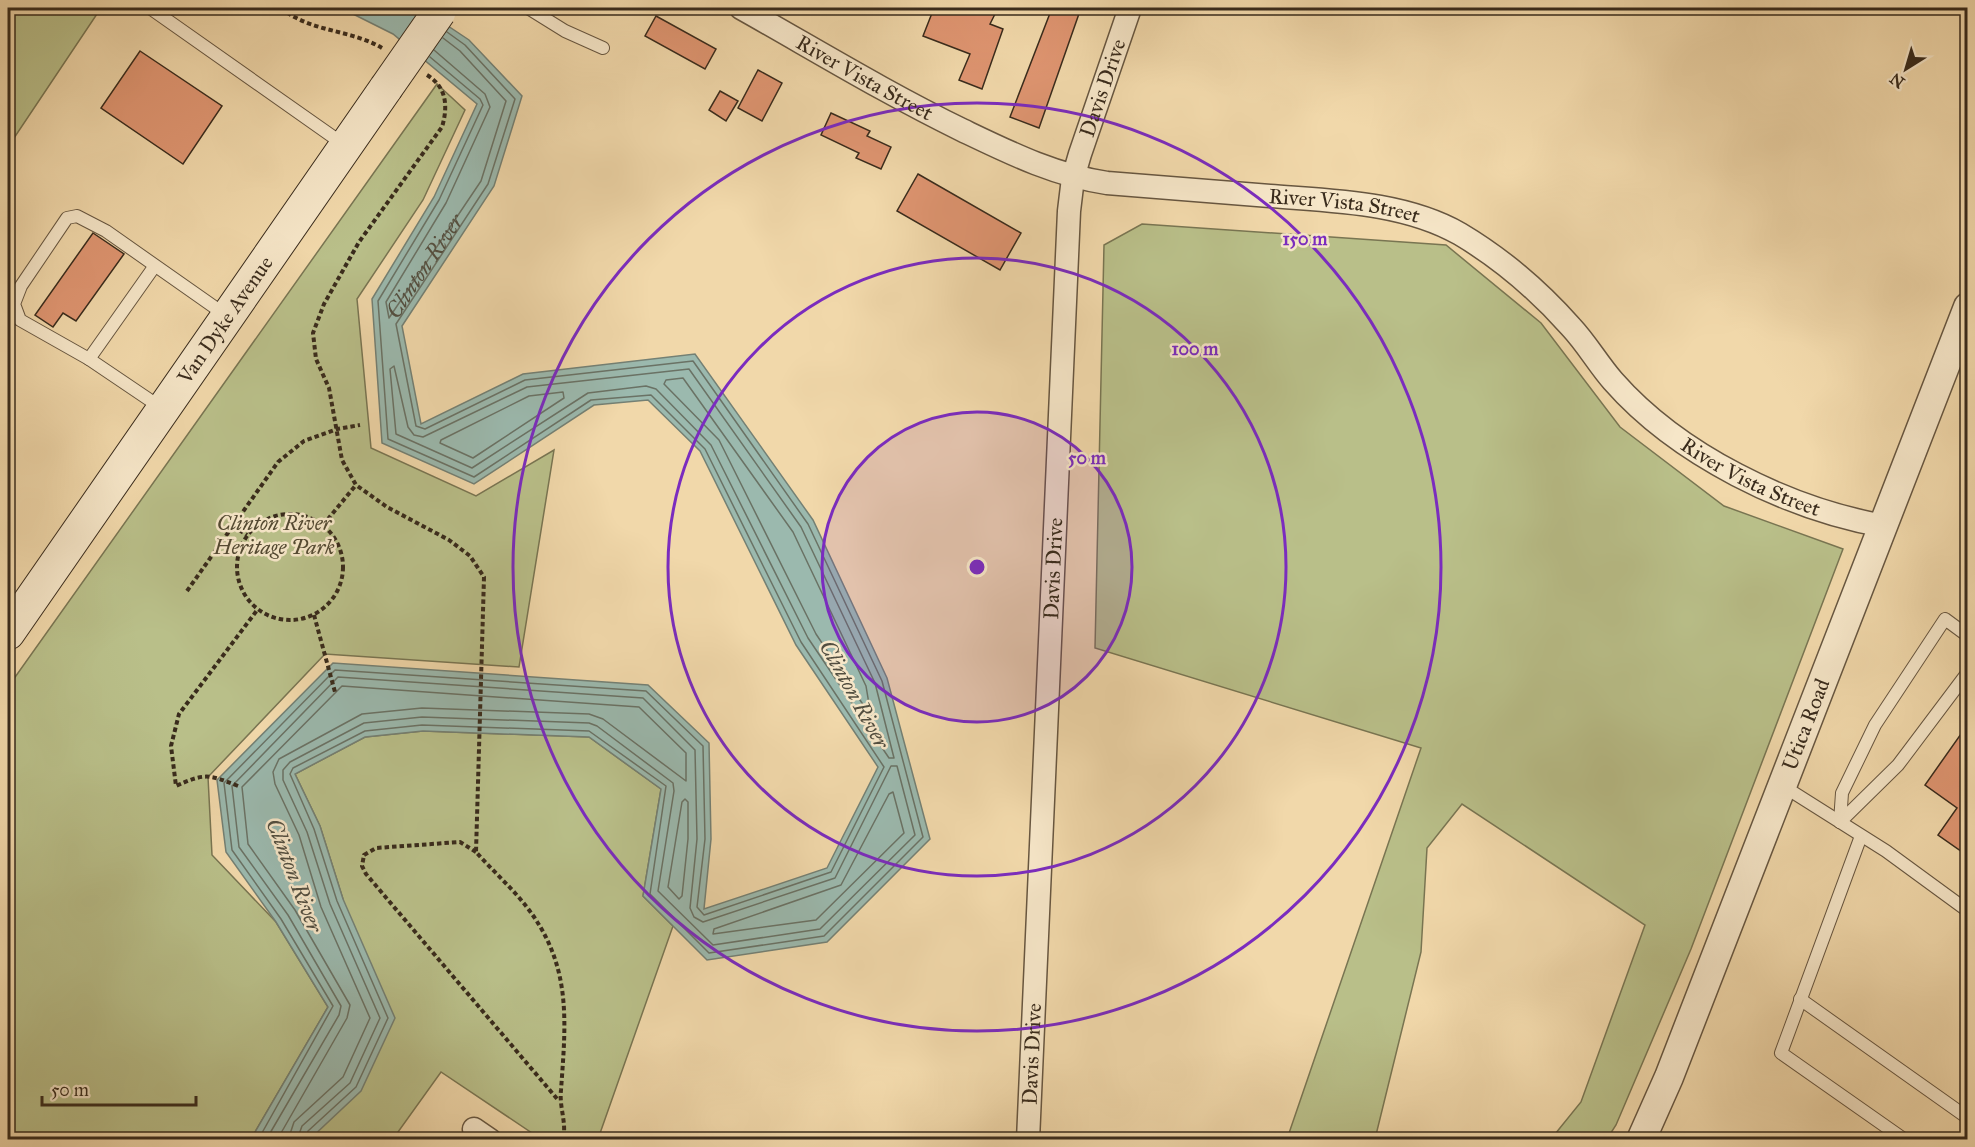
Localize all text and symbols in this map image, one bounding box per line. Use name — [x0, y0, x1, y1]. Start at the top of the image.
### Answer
street label: River Vista Street — [792, 29, 938, 126]
street label: Davis Drive — [1074, 35, 1132, 140]
north arrow — [1876, 39, 1936, 99]
text: N — [1886, 69, 1908, 92]
street label: River Vista Street — [1268, 183, 1424, 229]
water label: Clinton River — [380, 207, 470, 323]
text: 150 m — [1283, 228, 1328, 250]
street label: Van Dyke Avenue — [171, 251, 279, 390]
text: 100 m — [1172, 338, 1219, 360]
street label: River Vista Street — [1676, 432, 1824, 522]
text: 50 m — [1068, 447, 1107, 469]
park label: Clinton River Heritage Park — [212, 510, 335, 560]
street label: Davis Drive — [1038, 517, 1068, 620]
centre of rings — [967, 557, 987, 577]
water label: Clinton River — [814, 635, 896, 755]
street label: Utica Road — [1776, 675, 1836, 774]
water label: Clinton River — [260, 814, 329, 938]
street label: Davis Drive — [1017, 1002, 1047, 1106]
scale bar — [42, 1069, 196, 1107]
text: 50 m — [51, 1079, 89, 1101]

